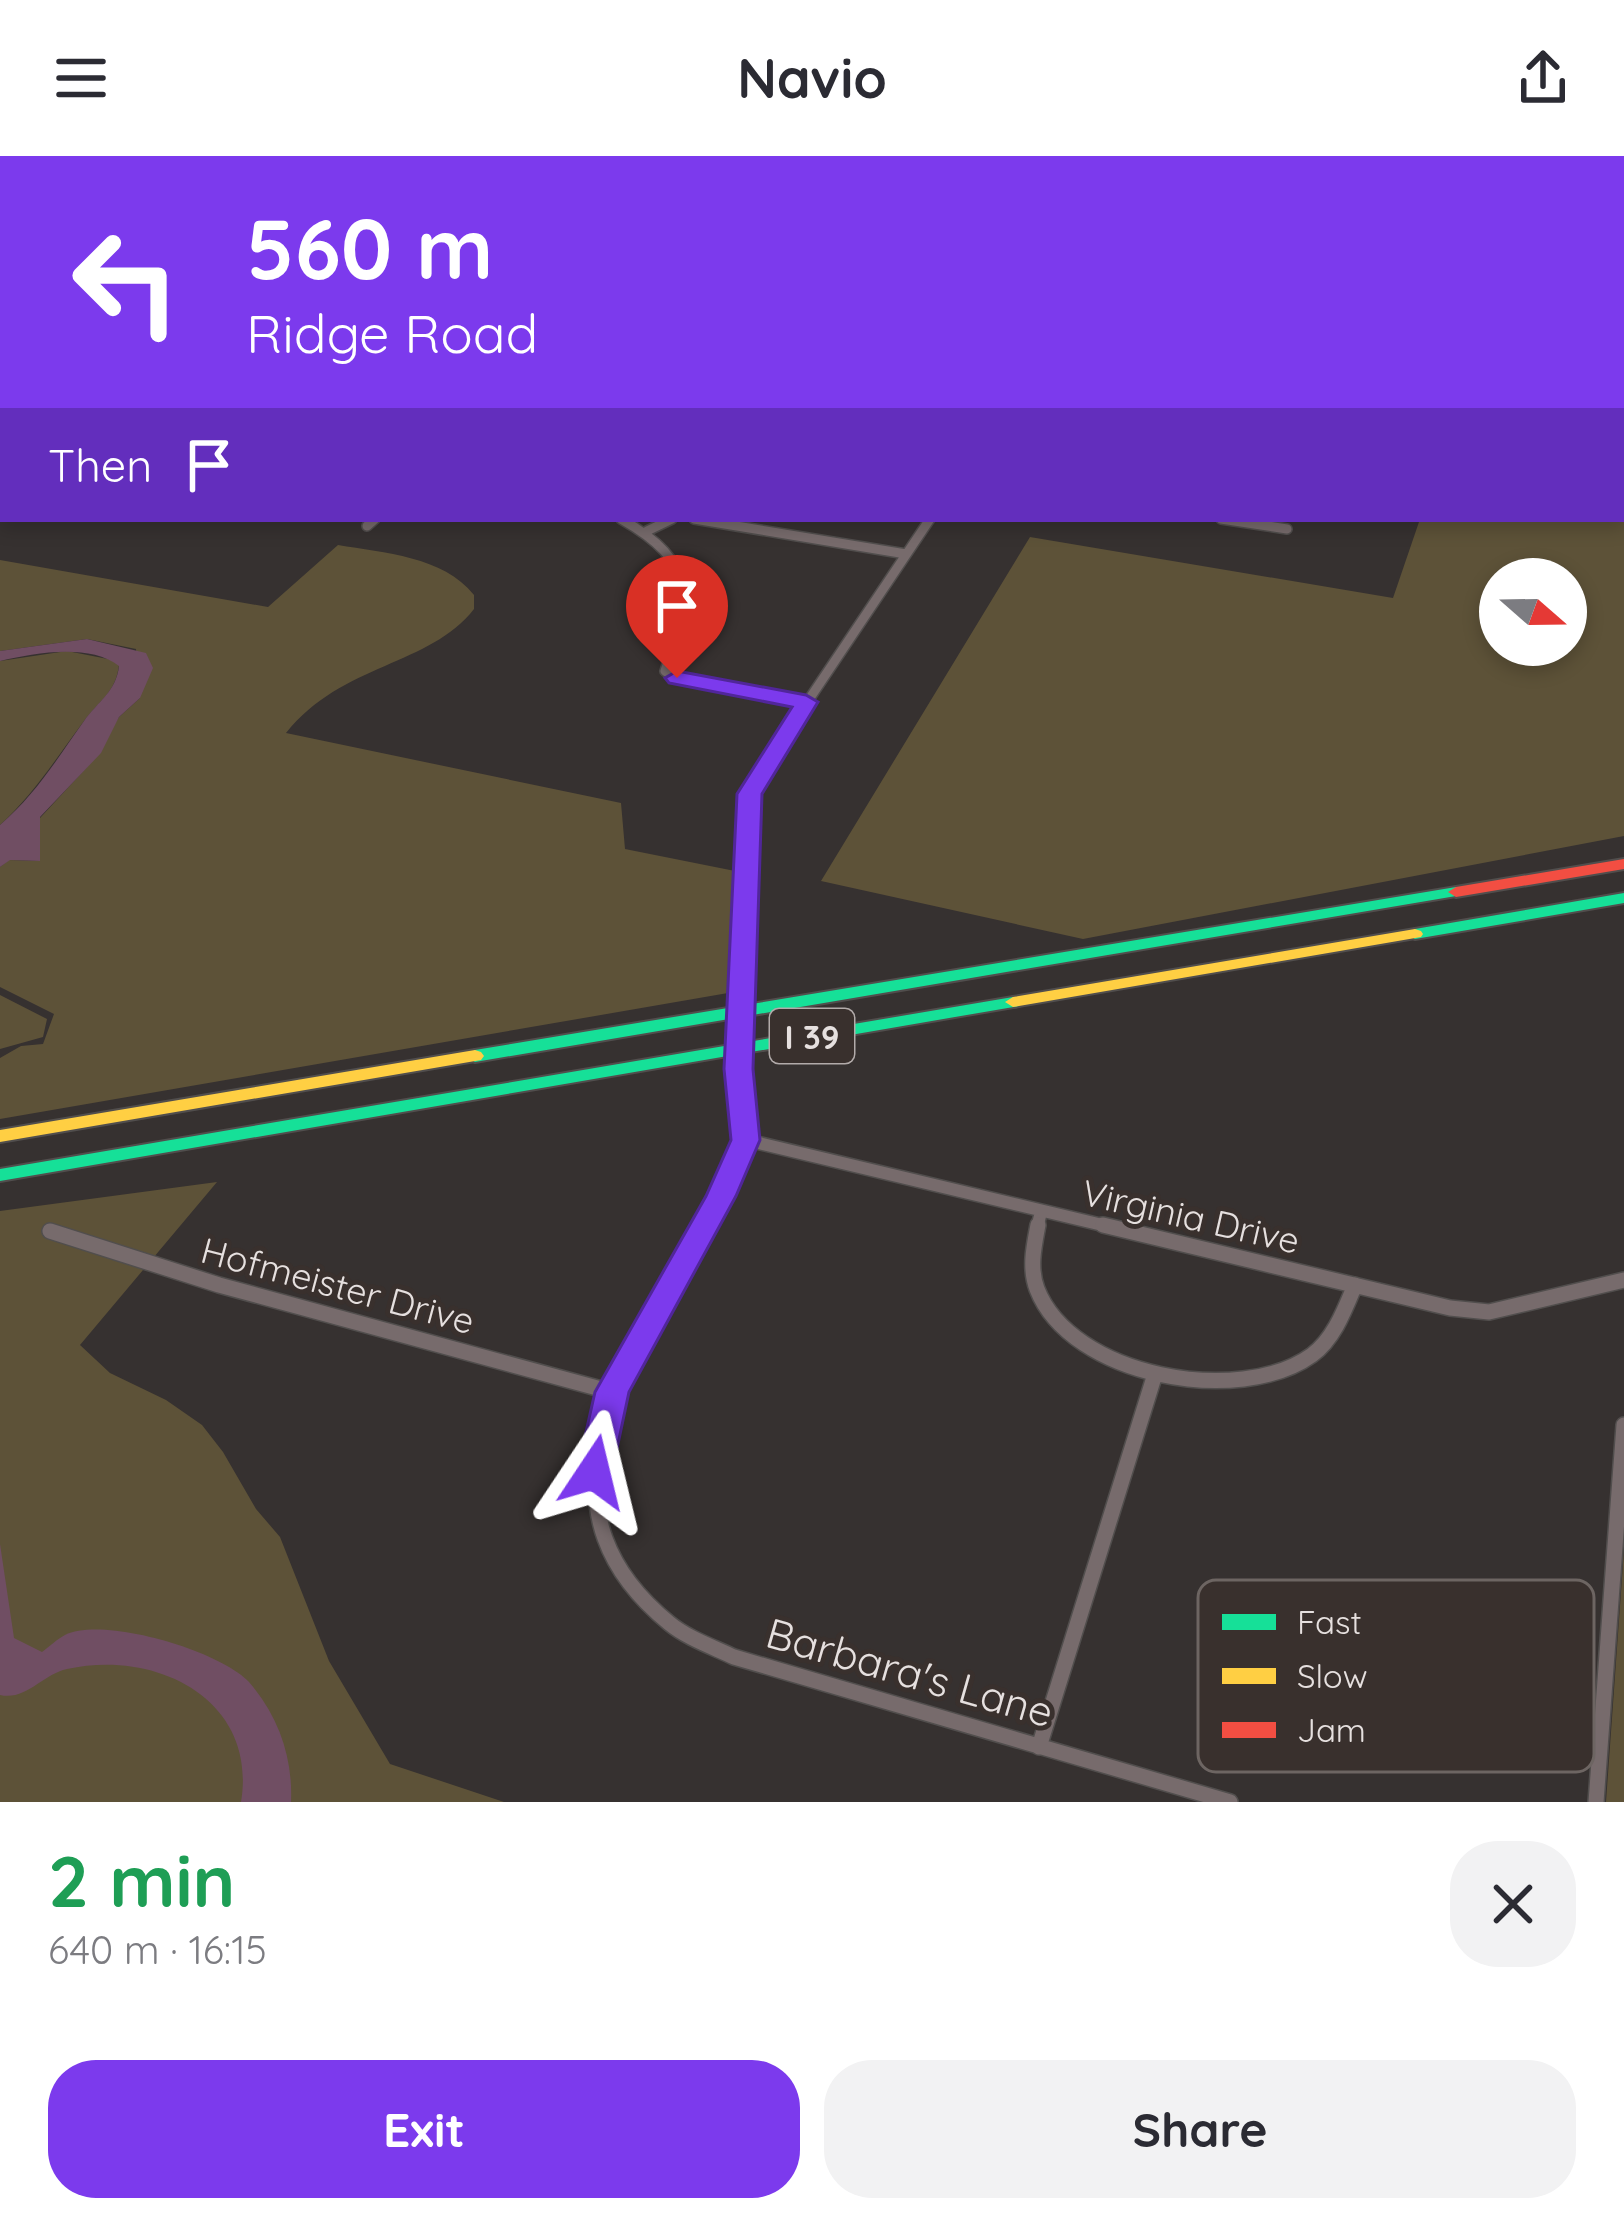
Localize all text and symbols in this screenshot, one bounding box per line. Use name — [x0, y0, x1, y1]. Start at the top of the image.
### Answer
text: Navio — [737, 44, 887, 112]
icon: menu — [48, 45, 114, 111]
icon: share — [1510, 45, 1576, 111]
text: 560 m — [246, 195, 493, 300]
icon: left — [48, 204, 204, 360]
text: Ridge Road — [246, 299, 538, 367]
icon: arrive — [176, 432, 242, 498]
text: Then — [48, 437, 152, 493]
pin — [626, 555, 728, 678]
north arrow — [1479, 558, 1587, 666]
map controls — [1479, 558, 1587, 666]
icon: arrive — [644, 573, 710, 639]
road number: I 39 — [770, 1009, 854, 1063]
street label: Virginia Drive — [1078, 1169, 1304, 1263]
street label: Hofmeister Drive — [196, 1227, 480, 1343]
position arrow — [531, 1409, 657, 1535]
legend — [1198, 1580, 1594, 1772]
text: Fast — [1297, 1601, 1362, 1642]
street label: Barbara's Lane — [760, 1606, 1060, 1738]
text: Slow — [1297, 1655, 1368, 1696]
text: Jam — [1297, 1709, 1366, 1750]
text: 2 min — [48, 1835, 235, 1925]
button: close — [1450, 1841, 1576, 1967]
text: 640 m · 16:15 — [48, 1925, 267, 1974]
button: Exit — [48, 2060, 800, 2198]
button: Share — [824, 2060, 1576, 2198]

